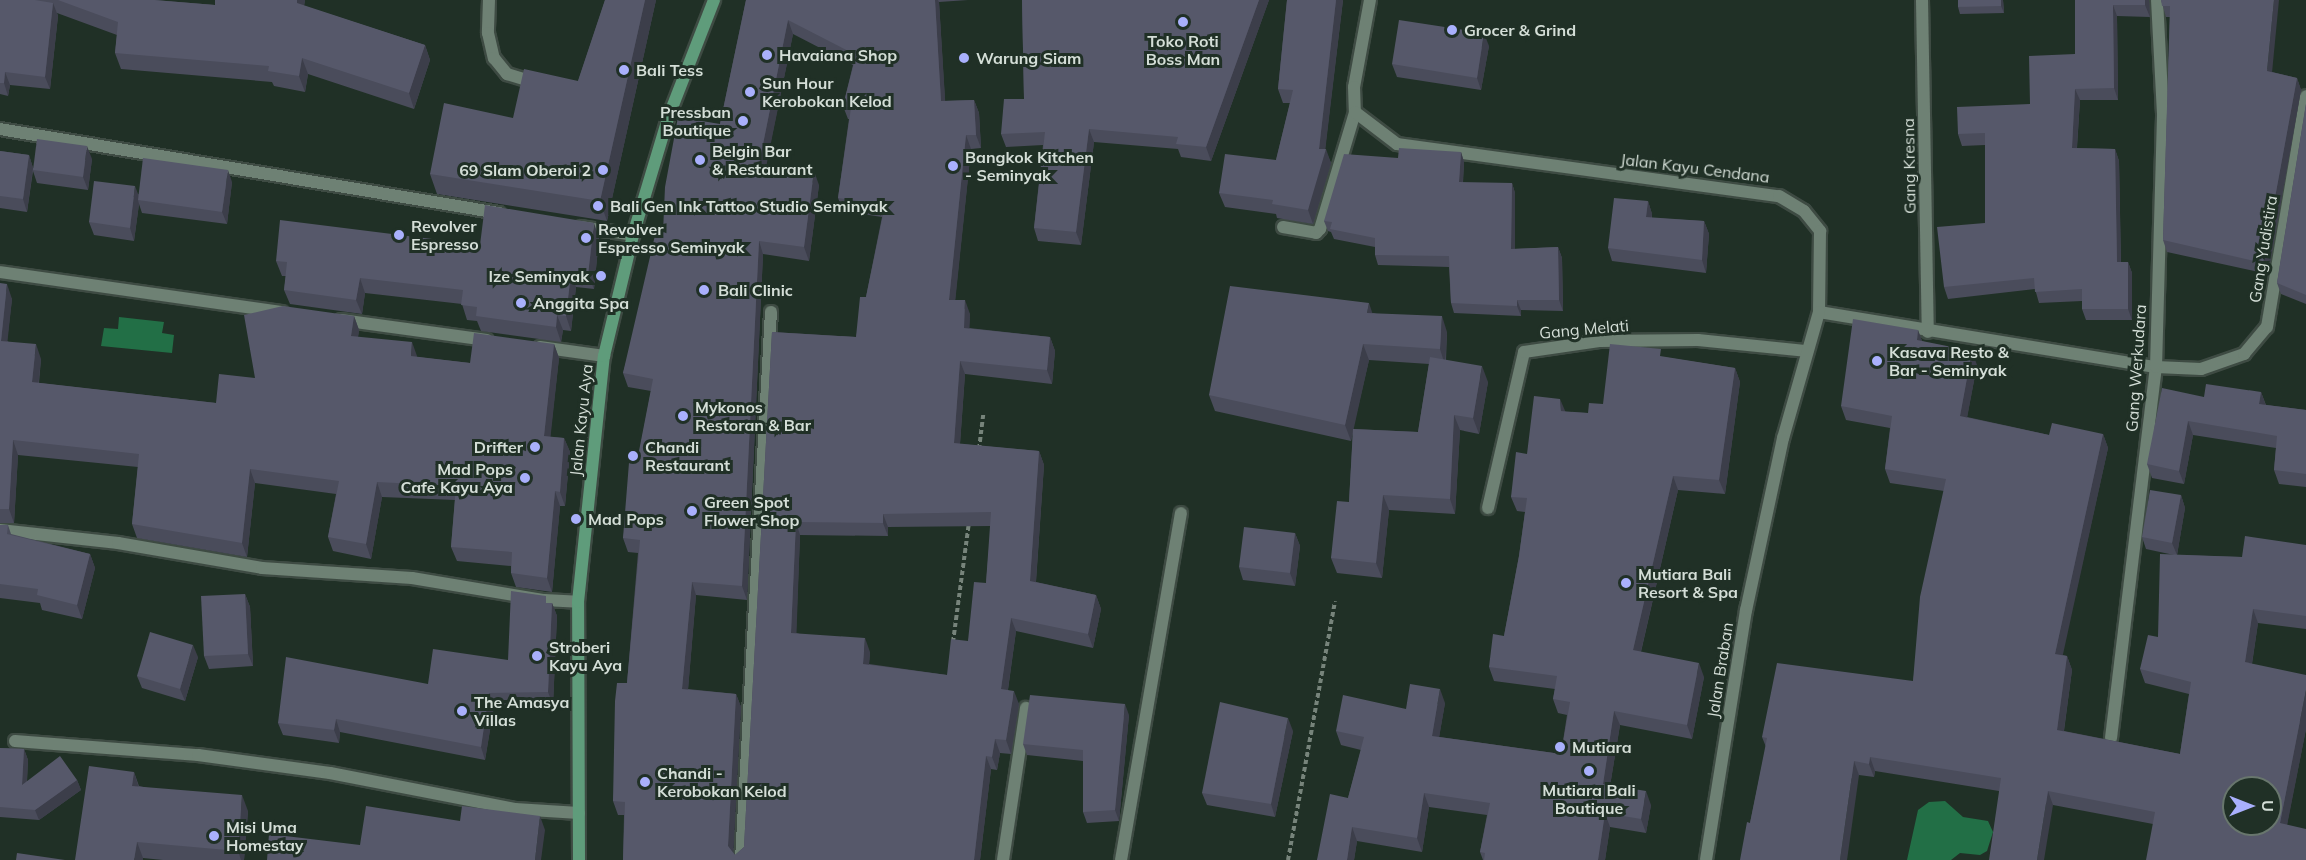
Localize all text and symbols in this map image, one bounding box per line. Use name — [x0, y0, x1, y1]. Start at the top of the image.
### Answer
marker: Toko Roti Boss Man — [1176, 15, 1190, 29]
place label: Grocer & Grind — [1464, 20, 1576, 40]
marker: Grocer & Grind — [1445, 23, 1459, 37]
place label: Toko Roti Boss Man — [1146, 31, 1220, 69]
place label: Havaiana Shop — [779, 45, 897, 65]
marker: Havaiana Shop — [760, 48, 774, 62]
place label: Warung Siam — [976, 48, 1082, 68]
marker: Warung Siam — [957, 51, 971, 65]
place label: Bali Tess — [636, 60, 703, 80]
marker: Bali Tess — [617, 63, 631, 77]
place label: Sun Hour Kerobokan Kelod — [762, 73, 892, 111]
marker: Sun Hour Kerobokan Kelod — [743, 85, 757, 99]
place label: Pressban Boutique — [660, 102, 731, 140]
marker: Pressban Boutique — [736, 114, 750, 128]
street label: Gang Kresna — [1899, 118, 1919, 214]
place label: Belgin Bar & Restaurant — [712, 141, 812, 179]
place label: Bangkok Kitchen - Seminyak — [965, 147, 1094, 185]
street label: Jalan Kayu Cendana — [1619, 149, 1771, 187]
marker: Belgin Bar & Restaurant — [693, 153, 707, 167]
marker: Bangkok Kitchen - Seminyak — [946, 159, 960, 173]
place label: 69 Slam Oberoi 2 — [459, 160, 591, 180]
marker: 69 Slam Oberoi 2 — [596, 163, 610, 177]
street label: Gang Yudistira — [2245, 194, 2281, 304]
place label: Bali Gen Ink Tattoo Studio Seminyak — [610, 196, 888, 216]
marker: Bali Gen Ink Tattoo Studio Seminyak — [591, 199, 605, 213]
place label: Revolver Espresso — [411, 216, 479, 254]
place label: Revolver Espresso Seminyak — [598, 219, 745, 257]
marker: Revolver Espresso — [392, 228, 406, 242]
marker: Revolver Espresso Seminyak — [579, 231, 593, 245]
place label: Ize Seminyak — [489, 266, 589, 286]
marker: Ize Seminyak — [594, 269, 608, 283]
place label: Bali Clinic — [718, 280, 793, 300]
marker: Bali Clinic — [695, 281, 713, 299]
place label: Anggita Spa — [533, 293, 629, 313]
marker: Anggita Spa — [514, 296, 528, 310]
street label: Gang Werkudara — [2122, 304, 2150, 432]
street label: Gang Melati — [1538, 316, 1630, 342]
place label: Kasava Resto & Bar - Seminyak — [1889, 342, 2009, 380]
marker: Kasava Resto & Bar - Seminyak — [1870, 354, 1884, 368]
street label: Jalan Kayu Aya — [566, 363, 596, 477]
place label: Mykonos Restoran & Bar — [695, 397, 811, 435]
marker: Mykonos Restoran & Bar — [676, 409, 690, 423]
place label: Drifter — [474, 437, 523, 457]
place label: Chandi Restaurant — [645, 437, 730, 475]
marker: Drifter — [528, 440, 542, 454]
marker: Chandi Restaurant — [626, 449, 640, 463]
place label: Mad Pops Cafe Kayu Aya — [400, 459, 513, 497]
marker: Mad Pops Cafe Kayu Aya — [518, 471, 532, 485]
place label: Green Spot Flower Shop — [704, 492, 799, 530]
marker: Green Spot Flower Shop — [685, 504, 699, 518]
place label: Mad Pops — [588, 509, 664, 529]
marker: Mad Pops — [569, 512, 583, 526]
place label: Mutiara Bali Resort & Spa — [1638, 564, 1738, 602]
marker: Mutiara Bali Resort & Spa — [1619, 576, 1633, 590]
street label: Jalan Braban — [1703, 621, 1737, 719]
place label: Stroberi Kayu Aya — [549, 637, 622, 675]
marker: Stroberi Kayu Aya — [530, 649, 544, 663]
place label: The Amasya Villas — [474, 692, 569, 730]
marker: The Amasya Villas — [455, 704, 469, 718]
place label: Mutiara — [1572, 737, 1632, 757]
marker: Mutiara — [1553, 740, 1567, 754]
place label: Chandi - Kerobokan Kelod — [657, 763, 787, 801]
marker: Mutiara Bali Boutique — [1582, 764, 1596, 778]
marker: Chandi - Kerobokan Kelod — [638, 775, 652, 789]
north arrow — [2222, 776, 2282, 836]
place label: Mutiara Bali Boutique — [1542, 780, 1636, 818]
text: U — [2258, 800, 2278, 812]
place label: Misi Uma Homestay — [226, 817, 304, 855]
marker: Misi Uma Homestay — [207, 829, 221, 843]

